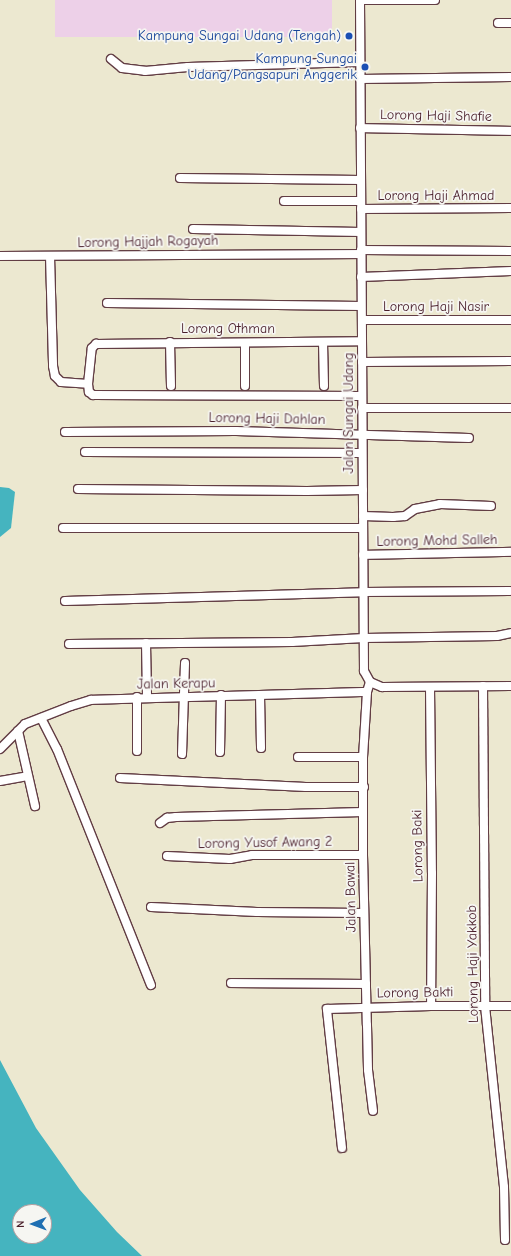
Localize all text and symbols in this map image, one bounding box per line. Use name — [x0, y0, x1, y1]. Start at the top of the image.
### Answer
place label: Kampung Sungai Udang (Tengah) — [138, 28, 341, 44]
marker: Kampung Sungai Udang (Tengah) — [344, 31, 354, 41]
place label: Kampung Sungai Udang/Pangsapuri Anggerik — [188, 51, 357, 84]
marker: Kampung Sungai Udang/Pangsapuri Anggerik — [360, 62, 370, 72]
street label: Lorong Haji Shafie — [380, 107, 492, 125]
street label: Lorong Haji Ahmad — [377, 188, 495, 204]
street label: Lorong Hajjah Rogayah — [77, 232, 219, 252]
street label: Lorong Haji Nasir — [383, 299, 489, 315]
street label: Lorong Othman — [181, 321, 275, 337]
street label: Jalan Sungai Udang — [341, 353, 357, 473]
street label: Lorong Haji Dahlan — [208, 410, 326, 428]
street label: Lorong Mohd Salleh — [376, 532, 498, 550]
street label: Jalan Kerapu — [137, 675, 215, 693]
street label: Lorong Baki — [409, 810, 427, 882]
street label: Lorong Yusof Awang 2 — [198, 833, 332, 853]
street label: Jalan Bawal — [342, 862, 360, 932]
street label: Lorong Haji Yakkob — [464, 905, 482, 1023]
street label: Lorong Bakti — [377, 984, 453, 1002]
north arrow — [12, 1204, 52, 1244]
text: N — [14, 1220, 27, 1228]

